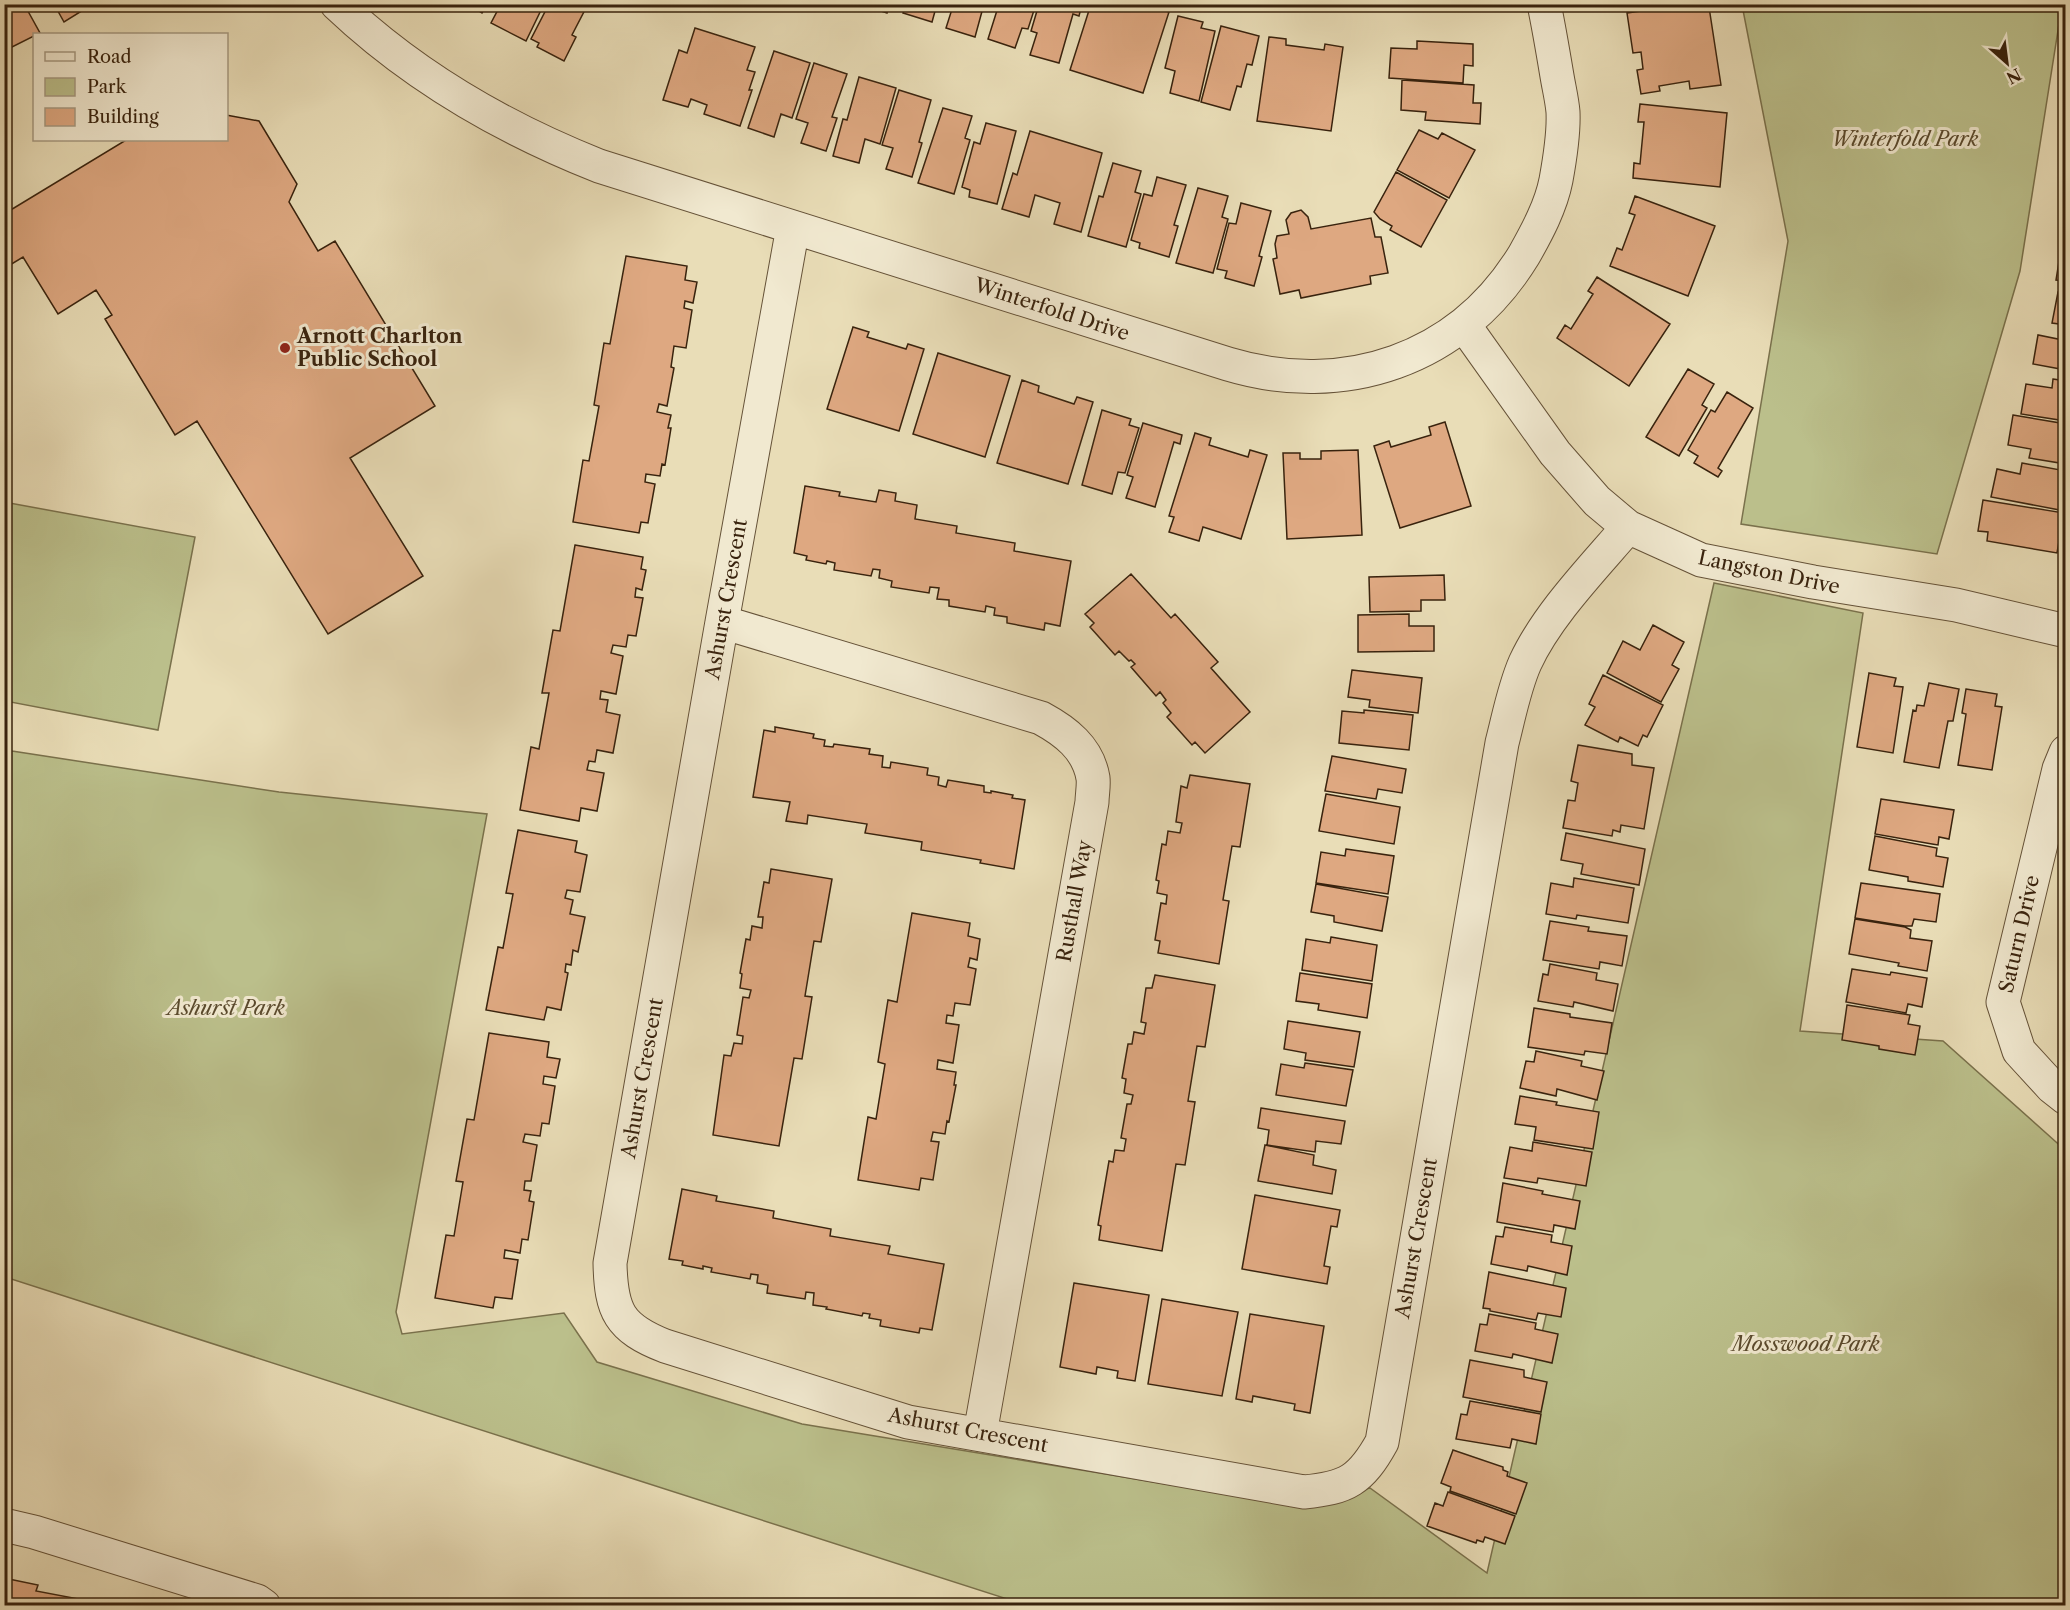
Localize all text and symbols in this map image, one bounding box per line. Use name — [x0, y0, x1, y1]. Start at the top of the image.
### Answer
legend — [33, 33, 228, 141]
north arrow — [1977, 33, 2037, 93]
text: Road — [87, 46, 132, 68]
text: N — [2003, 64, 2025, 88]
text: Park — [87, 76, 128, 98]
text: Building — [87, 106, 159, 128]
park label: Winterfold Park — [1832, 127, 1979, 151]
street label: Winterfold Drive — [970, 272, 1133, 345]
place label: Arnott Charlton Public School — [296, 324, 463, 371]
marker: Arnott Charlton Public School — [278, 341, 292, 355]
street label: Ashurst Crescent — [700, 517, 752, 682]
street label: Langston Drive — [1696, 545, 1842, 599]
street label: Rusthall Way — [1051, 837, 1097, 964]
street label: Saturn Drive — [1994, 873, 2044, 995]
park label: Ashurst Park — [164, 996, 285, 1020]
street label: Ashurst Crescent — [616, 996, 668, 1161]
street label: Ashurst Crescent — [1390, 1156, 1442, 1321]
park label: Mosswood Park — [1730, 1332, 1880, 1356]
street label: Ashurst Crescent — [885, 1403, 1050, 1457]

